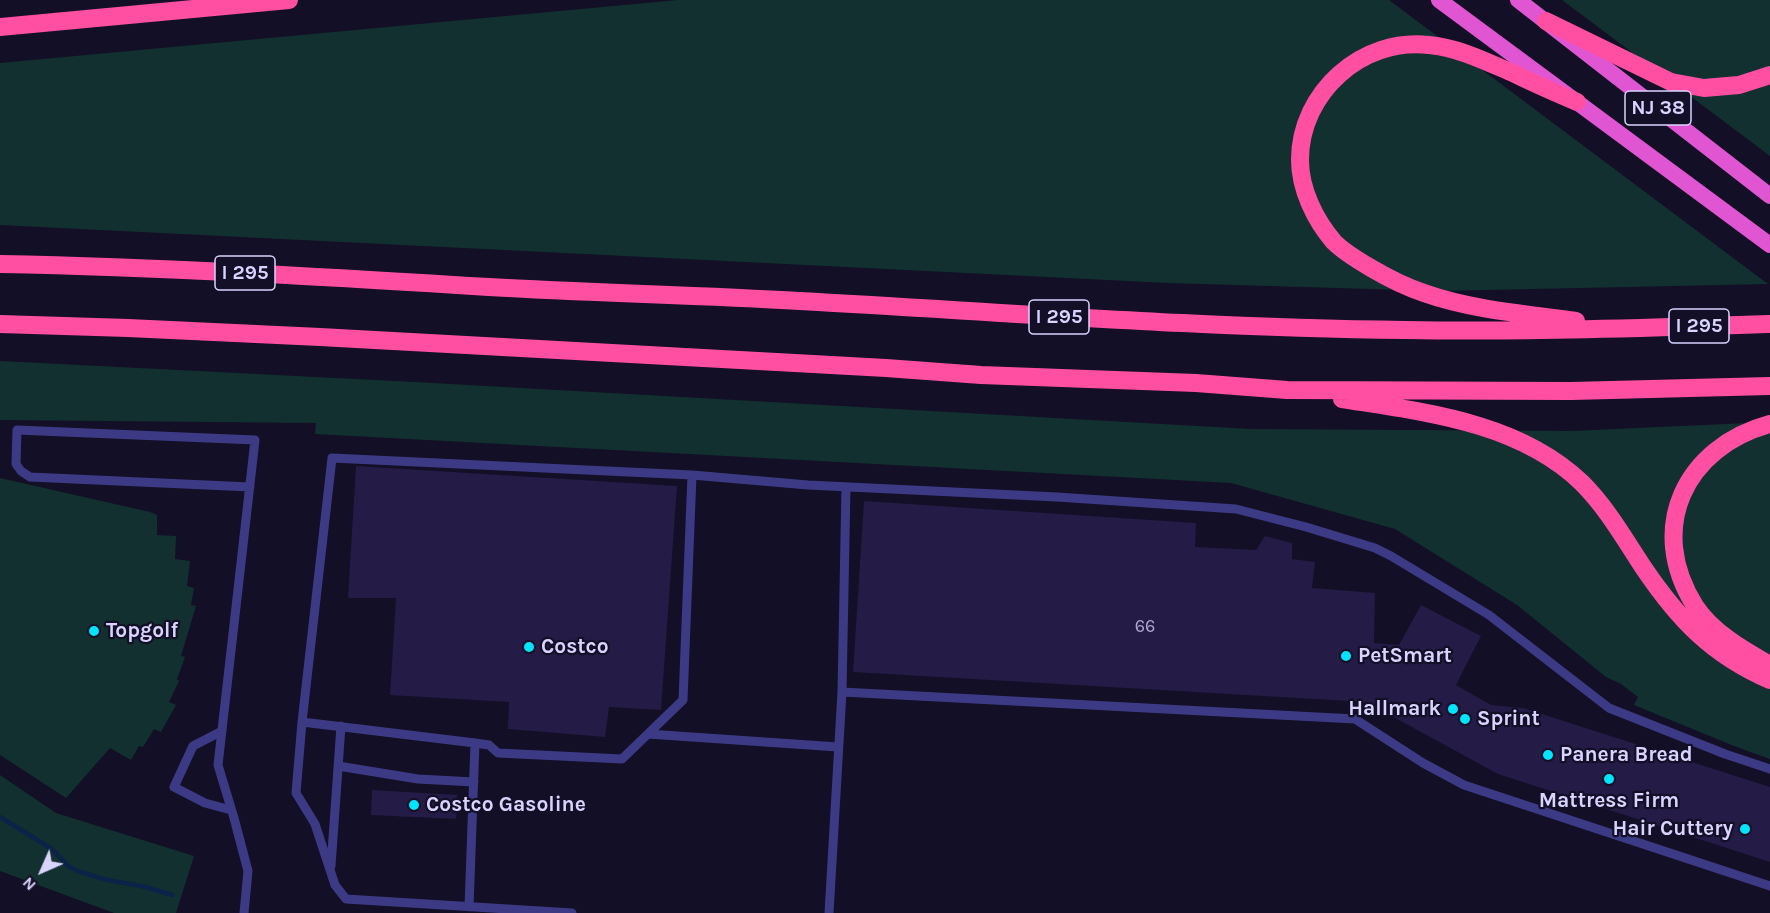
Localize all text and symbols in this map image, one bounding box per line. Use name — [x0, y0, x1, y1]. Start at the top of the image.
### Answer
road number: NJ 38 — [1625, 91, 1691, 125]
road number: I 295 — [215, 256, 275, 290]
road number: I 295 — [1029, 300, 1089, 334]
road number: I 295 — [1669, 309, 1729, 343]
house number: 66 — [1135, 616, 1155, 638]
place label: Topgolf — [106, 618, 178, 644]
marker: Topgolf — [87, 624, 101, 638]
place label: Costco — [541, 634, 609, 660]
marker: Costco — [522, 640, 536, 654]
place label: PetSmart — [1358, 643, 1452, 669]
marker: PetSmart — [1339, 649, 1353, 663]
place label: Hallmark — [1348, 696, 1441, 722]
marker: Hallmark — [1446, 702, 1460, 716]
place label: Sprint — [1477, 706, 1540, 732]
marker: Sprint — [1458, 712, 1472, 726]
place label: Panera Bread — [1560, 742, 1693, 768]
marker: Panera Bread — [1541, 748, 1555, 762]
marker: Mattress Firm — [1602, 772, 1616, 786]
place label: Mattress Firm — [1539, 788, 1679, 814]
place label: Costco Gasoline — [426, 792, 586, 818]
marker: Costco Gasoline — [407, 798, 421, 812]
place label: Hair Cuttery — [1612, 816, 1733, 842]
marker: Hair Cuttery — [1738, 822, 1752, 836]
north arrow — [12, 841, 72, 901]
text: N — [18, 873, 40, 895]

